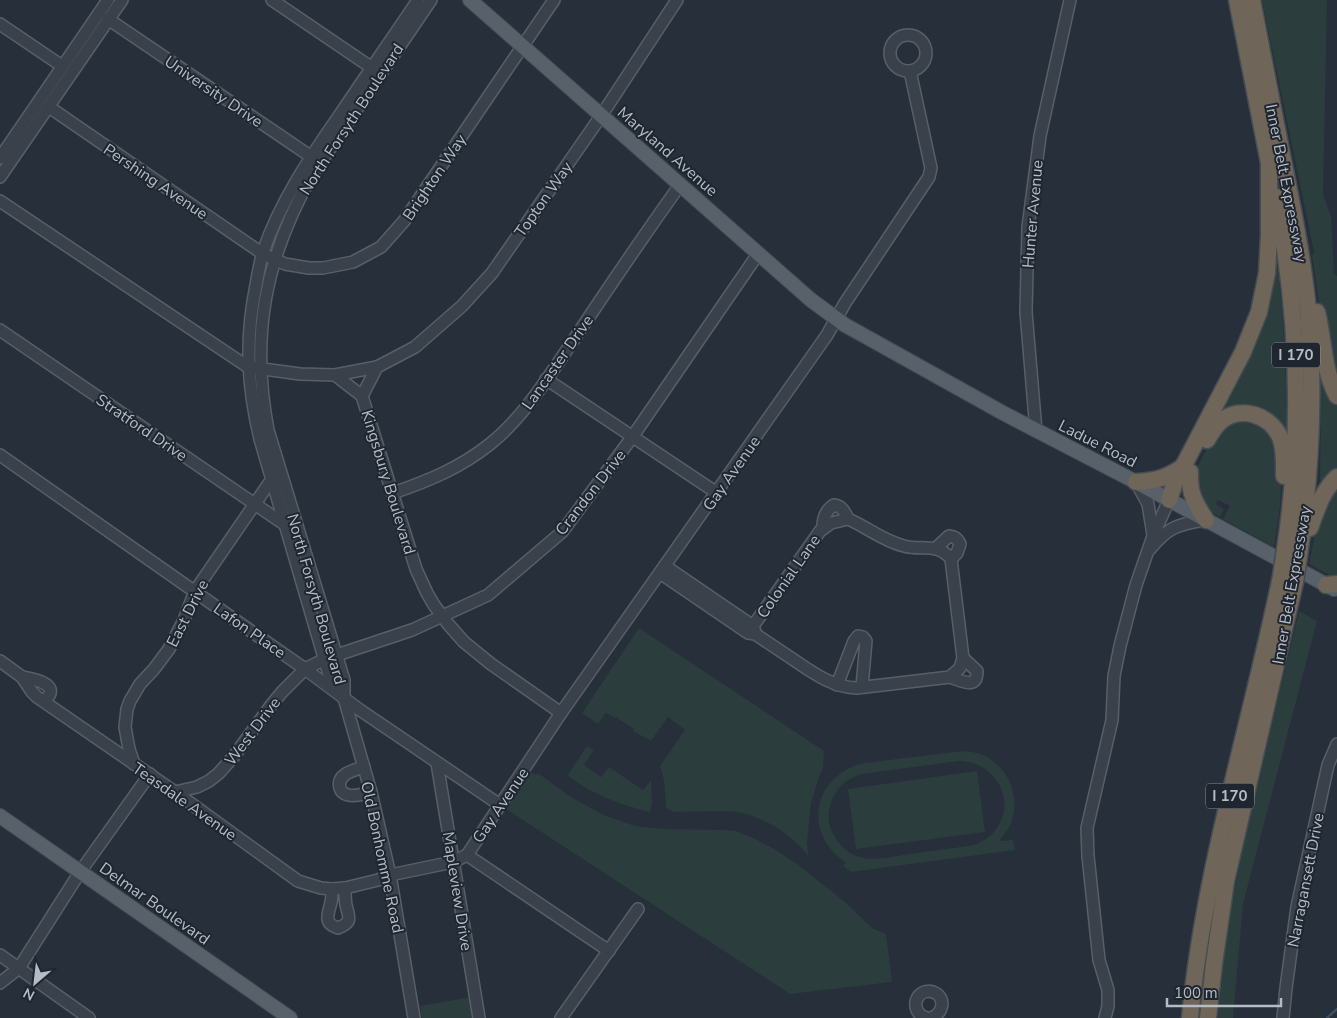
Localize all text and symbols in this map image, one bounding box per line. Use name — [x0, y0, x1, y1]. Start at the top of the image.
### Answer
street label: North Forsyth Boulevard — [294, 39, 409, 200]
street label: University Drive — [160, 51, 267, 133]
street label: Maryland Avenue — [612, 102, 722, 202]
street label: Inner Belt Expressway — [1260, 102, 1312, 265]
street label: Brighton Way — [398, 129, 472, 225]
street label: Pershing Avenue — [99, 139, 212, 225]
street label: Topton Way — [510, 157, 578, 242]
street label: Hunter Avenue — [1017, 159, 1049, 269]
street label: Lancaster Drive — [517, 311, 599, 415]
road number: I 170 — [1272, 342, 1320, 368]
street label: Stratford Drive — [91, 389, 192, 467]
street label: Kingsbury Boulevard — [356, 407, 420, 557]
street label: Ladue Road — [1055, 415, 1141, 473]
street label: Gay Avenue — [698, 432, 766, 515]
street label: Crandon Drive — [550, 445, 631, 540]
street label: Inner Belt Expressway — [1267, 503, 1317, 666]
street label: North Forsyth Boulevard — [281, 511, 351, 687]
street label: Colonial Lane — [752, 530, 826, 623]
street label: East Drive — [162, 576, 214, 651]
street label: Lafon Place — [209, 598, 290, 664]
street label: West Drive — [220, 693, 286, 770]
street label: Teasdale Avenue — [128, 758, 241, 846]
street label: Gay Avenue — [467, 763, 534, 848]
street label: Old Bonhomme Road — [355, 779, 409, 935]
road number: I 170 — [1206, 784, 1254, 808]
street label: Narragansett Drive — [1282, 811, 1330, 949]
street label: Mapleview Drive — [437, 830, 477, 952]
street label: Delmar Boulevard — [95, 857, 214, 950]
north arrow — [10, 958, 60, 1008]
scale bar — [1167, 976, 1281, 1008]
text: N — [20, 983, 38, 1005]
text: 100 m — [1174, 983, 1218, 1003]

